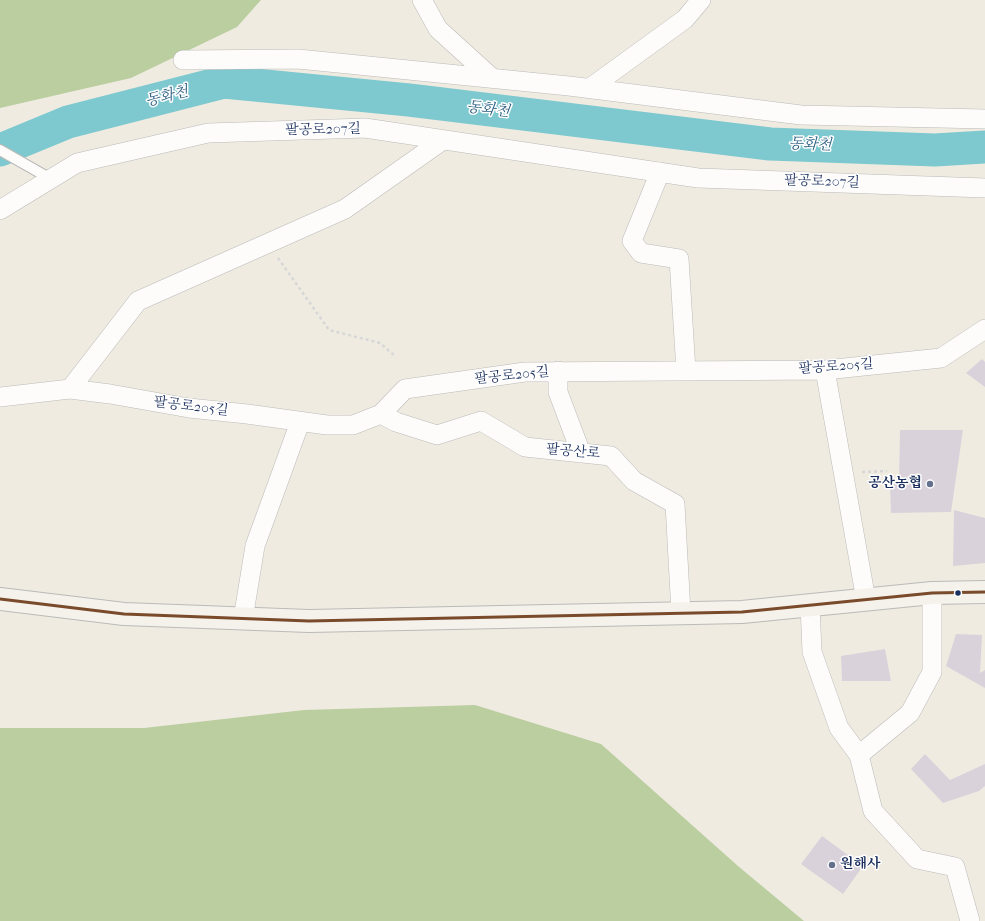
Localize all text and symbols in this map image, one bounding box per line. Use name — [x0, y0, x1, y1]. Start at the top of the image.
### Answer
water label: 동화천 — [144, 83, 190, 111]
water label: 동화천 — [465, 98, 511, 122]
street label: 팔공로207길 — [285, 121, 361, 139]
water label: 동화천 — [788, 135, 832, 155]
street label: 팔공로207길 — [784, 172, 860, 192]
street label: 팔공로205길 — [798, 356, 874, 378]
street label: 팔공로205길 — [474, 364, 550, 388]
street label: 팔공로205길 — [153, 394, 229, 420]
street label: 팔공산로 — [545, 441, 601, 463]
place label: 공산농협 — [868, 476, 922, 492]
marker: 공산농협 — [925, 479, 935, 489]
unlabelled marker — [953, 588, 963, 598]
place label: 원해사 — [840, 857, 881, 873]
marker: 원해사 — [827, 860, 837, 870]

